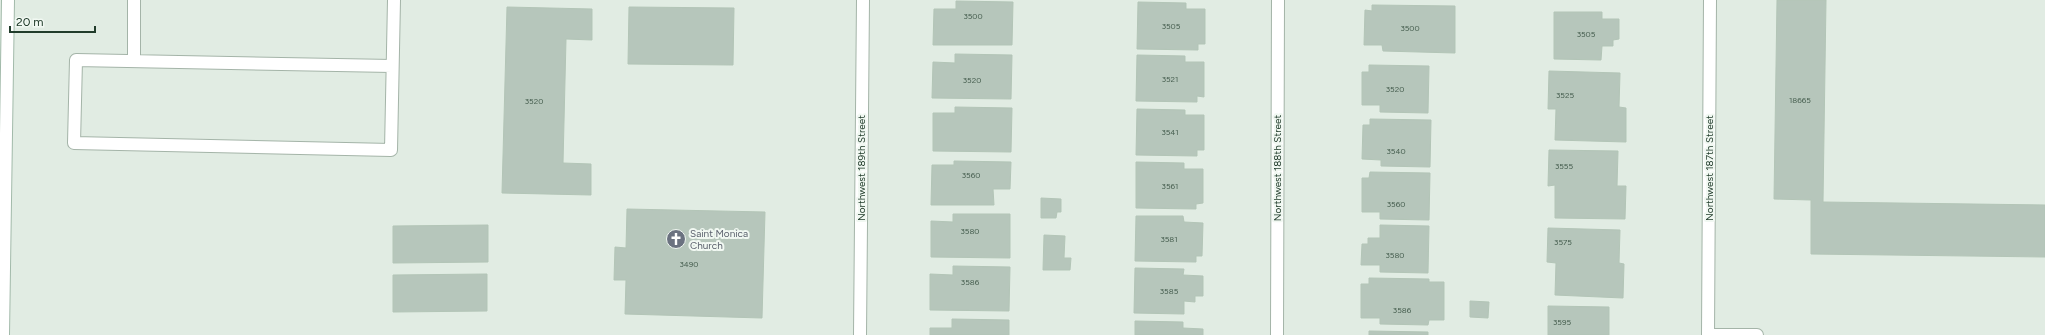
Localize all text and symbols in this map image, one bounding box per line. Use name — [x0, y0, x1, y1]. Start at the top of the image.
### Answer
scale bar — [10, 8, 95, 34]
house number: 3500 — [963, 11, 983, 21]
text: 20 m — [16, 15, 44, 29]
house number: 3505 — [1162, 21, 1181, 31]
house number: 3500 — [1400, 23, 1420, 33]
house number: 3505 — [1577, 29, 1596, 39]
house number: 3521 — [1162, 74, 1178, 84]
house number: 3520 — [963, 75, 981, 85]
house number: 3520 — [1386, 84, 1404, 94]
house number: 3525 — [1556, 90, 1574, 100]
house number: 18665 — [1789, 95, 1811, 105]
house number: 3520 — [525, 96, 543, 106]
street label: Northwest 189th Street — [855, 115, 868, 221]
street label: Northwest 188th Street — [1271, 115, 1284, 221]
street label: Northwest 187th Street — [1703, 115, 1716, 221]
house number: 3541 — [1161, 127, 1179, 137]
house number: 3540 — [1386, 146, 1406, 156]
house number: 3555 — [1555, 161, 1573, 171]
house number: 3560 — [962, 170, 980, 180]
house number: 3561 — [1162, 181, 1178, 191]
house number: 3560 — [1387, 199, 1405, 209]
house number: 3580 — [961, 226, 980, 236]
place label: Saint Monica Church — [690, 227, 748, 252]
church icon: Saint Monica Church — [665, 228, 687, 250]
house number: 3581 — [1160, 234, 1178, 244]
house number: 3575 — [1554, 237, 1572, 247]
house number: 3580 — [1386, 250, 1405, 260]
house number: 3490 — [680, 259, 698, 269]
house number: 3586 — [961, 277, 980, 287]
house number: 3585 — [1160, 286, 1179, 296]
house number: 3586 — [1393, 305, 1412, 315]
house number: 3595 — [1553, 317, 1571, 327]

